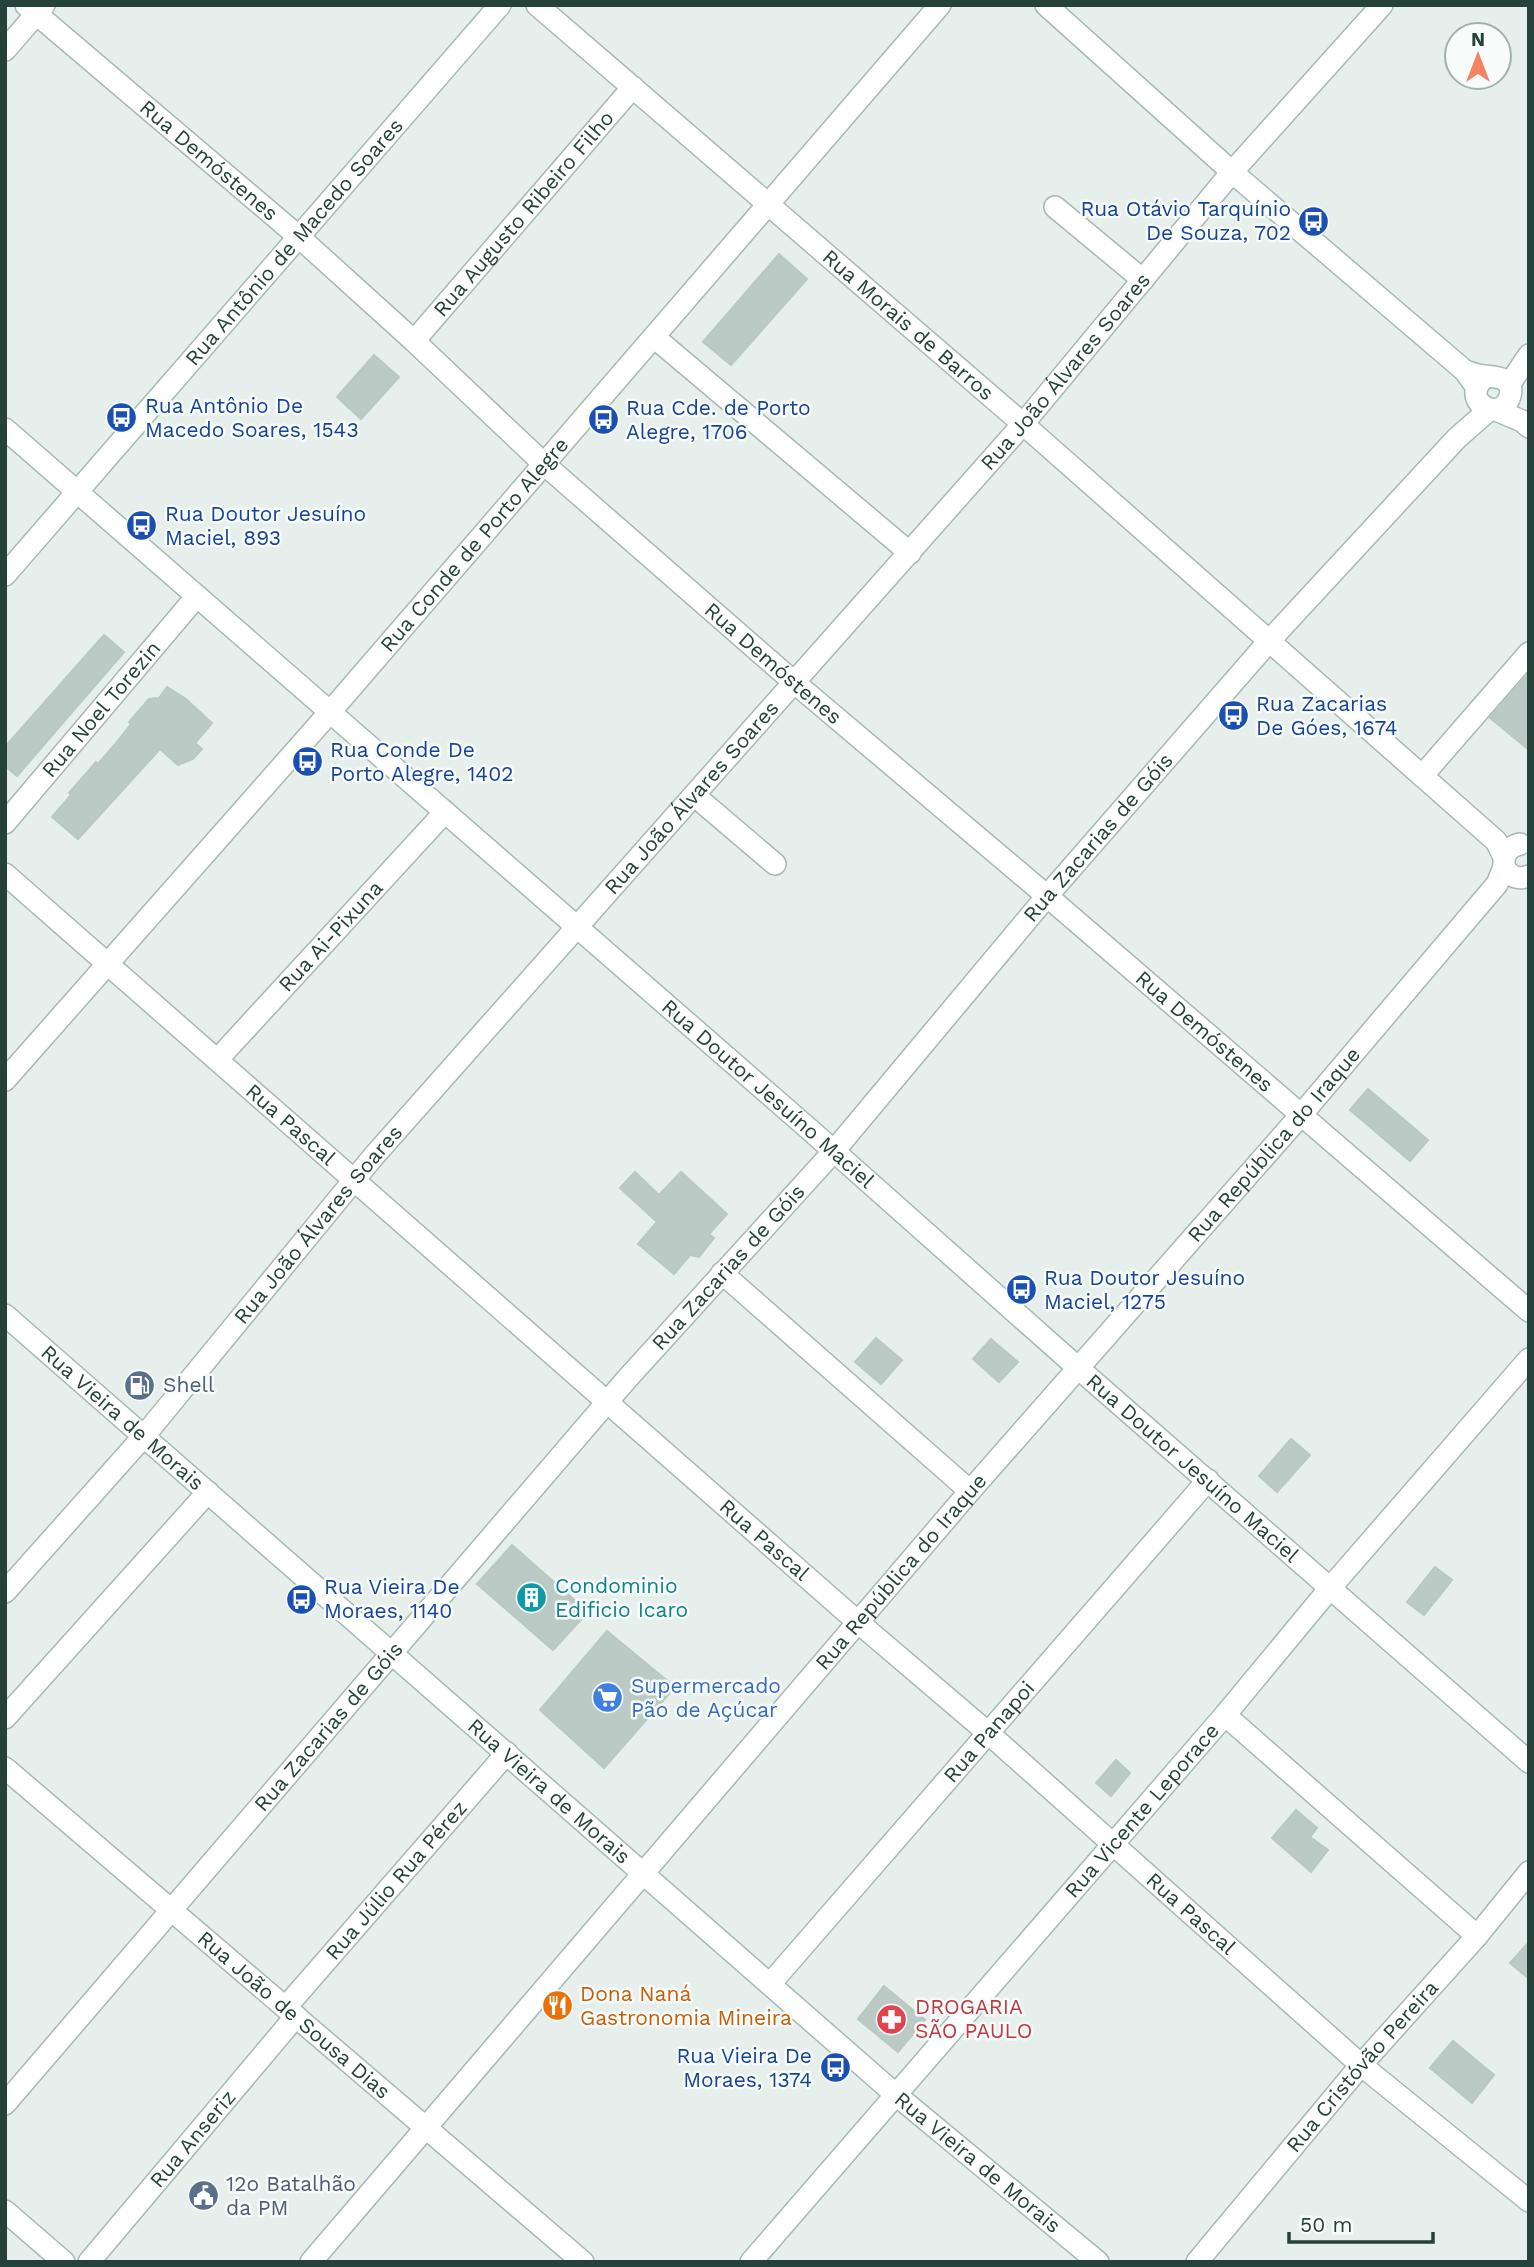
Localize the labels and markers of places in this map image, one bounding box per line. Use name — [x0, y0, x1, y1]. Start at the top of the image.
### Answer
place label: Rua Otávio Tarquínio De Souza, 702 — [1080, 196, 1291, 245]
bus stop icon: Rua Otávio Tarquínio De Souza, 702 — [1297, 204, 1331, 238]
place label: Rua Antônio De Macedo Soares, 1543 — [145, 393, 359, 442]
place label: Rua Cde. de Porto Alegre, 1706 — [626, 395, 811, 444]
bus stop icon: Rua Antônio De Macedo Soares, 1543 — [105, 401, 139, 435]
bus stop icon: Rua Cde. de Porto Alegre, 1706 — [586, 403, 620, 437]
place label: Rua Doutor Jesuíno Maciel, 893 — [165, 501, 366, 550]
bus stop icon: Rua Doutor Jesuíno Maciel, 893 — [125, 509, 159, 543]
place label: Rua Zacarias De Góes, 1674 — [1256, 691, 1398, 740]
bus stop icon: Rua Zacarias De Góes, 1674 — [1216, 699, 1250, 733]
place label: Rua Conde De Porto Alegre, 1402 — [330, 737, 513, 786]
bus stop icon: Rua Conde De Porto Alegre, 1402 — [290, 745, 324, 779]
place label: Rua Doutor Jesuíno Maciel, 1275 — [1044, 1265, 1245, 1314]
bus stop icon: Rua Doutor Jesuíno Maciel, 1275 — [1004, 1273, 1038, 1307]
fuel station icon: Shell — [123, 1368, 157, 1402]
place label: Shell — [163, 1372, 215, 1397]
place label: Condominio Edificio Icaro — [555, 1573, 688, 1622]
place label: Rua Vieira De Moraes, 1140 — [324, 1574, 460, 1623]
building icon: Condominio Edificio Icaro — [515, 1581, 549, 1615]
bus stop icon: Rua Vieira De Moraes, 1140 — [284, 1582, 318, 1616]
place label: Supermercado Pão de Açúcar — [631, 1673, 781, 1722]
supermarket icon: Supermercado Pão de Açúcar — [591, 1681, 625, 1715]
place label: Dona Naná Gastronomia Mineira — [580, 1981, 792, 2030]
restaurant icon: Dona Naná Gastronomia Mineira — [540, 1989, 574, 2023]
place label: DROGARIA SÃO PAULO — [915, 1994, 1032, 2043]
pharmacy icon: DROGARIA SÃO PAULO — [875, 2002, 909, 2036]
place label: Rua Vieira De Moraes, 1374 — [676, 2043, 812, 2092]
bus stop icon: Rua Vieira De Moraes, 1374 — [818, 2051, 852, 2085]
place label: 12o Batalhão da PM — [226, 2171, 356, 2220]
public building icon: 12o Batalhão da PM — [186, 2179, 220, 2213]

